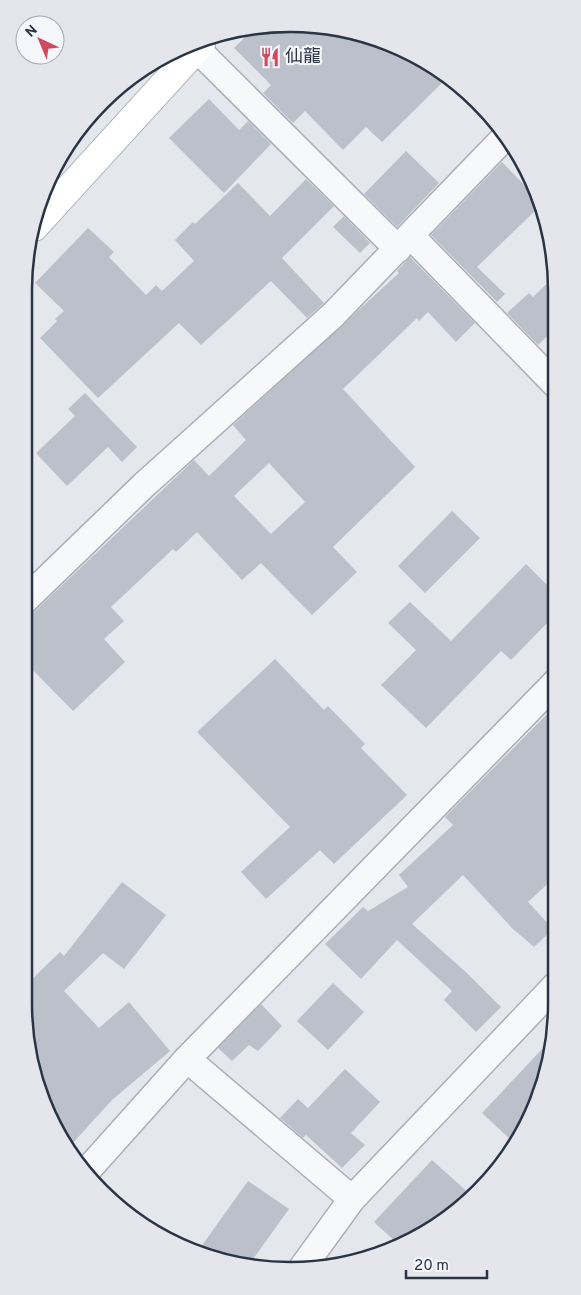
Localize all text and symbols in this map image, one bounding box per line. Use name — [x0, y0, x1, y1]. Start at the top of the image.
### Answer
north arrow — [15, 15, 65, 65]
text: N — [22, 22, 42, 41]
restaurant icon: 仙龍 — [259, 46, 281, 68]
place label: 仙龍 — [285, 46, 321, 69]
scale bar — [406, 1248, 487, 1280]
text: 20 m — [414, 1257, 449, 1276]

